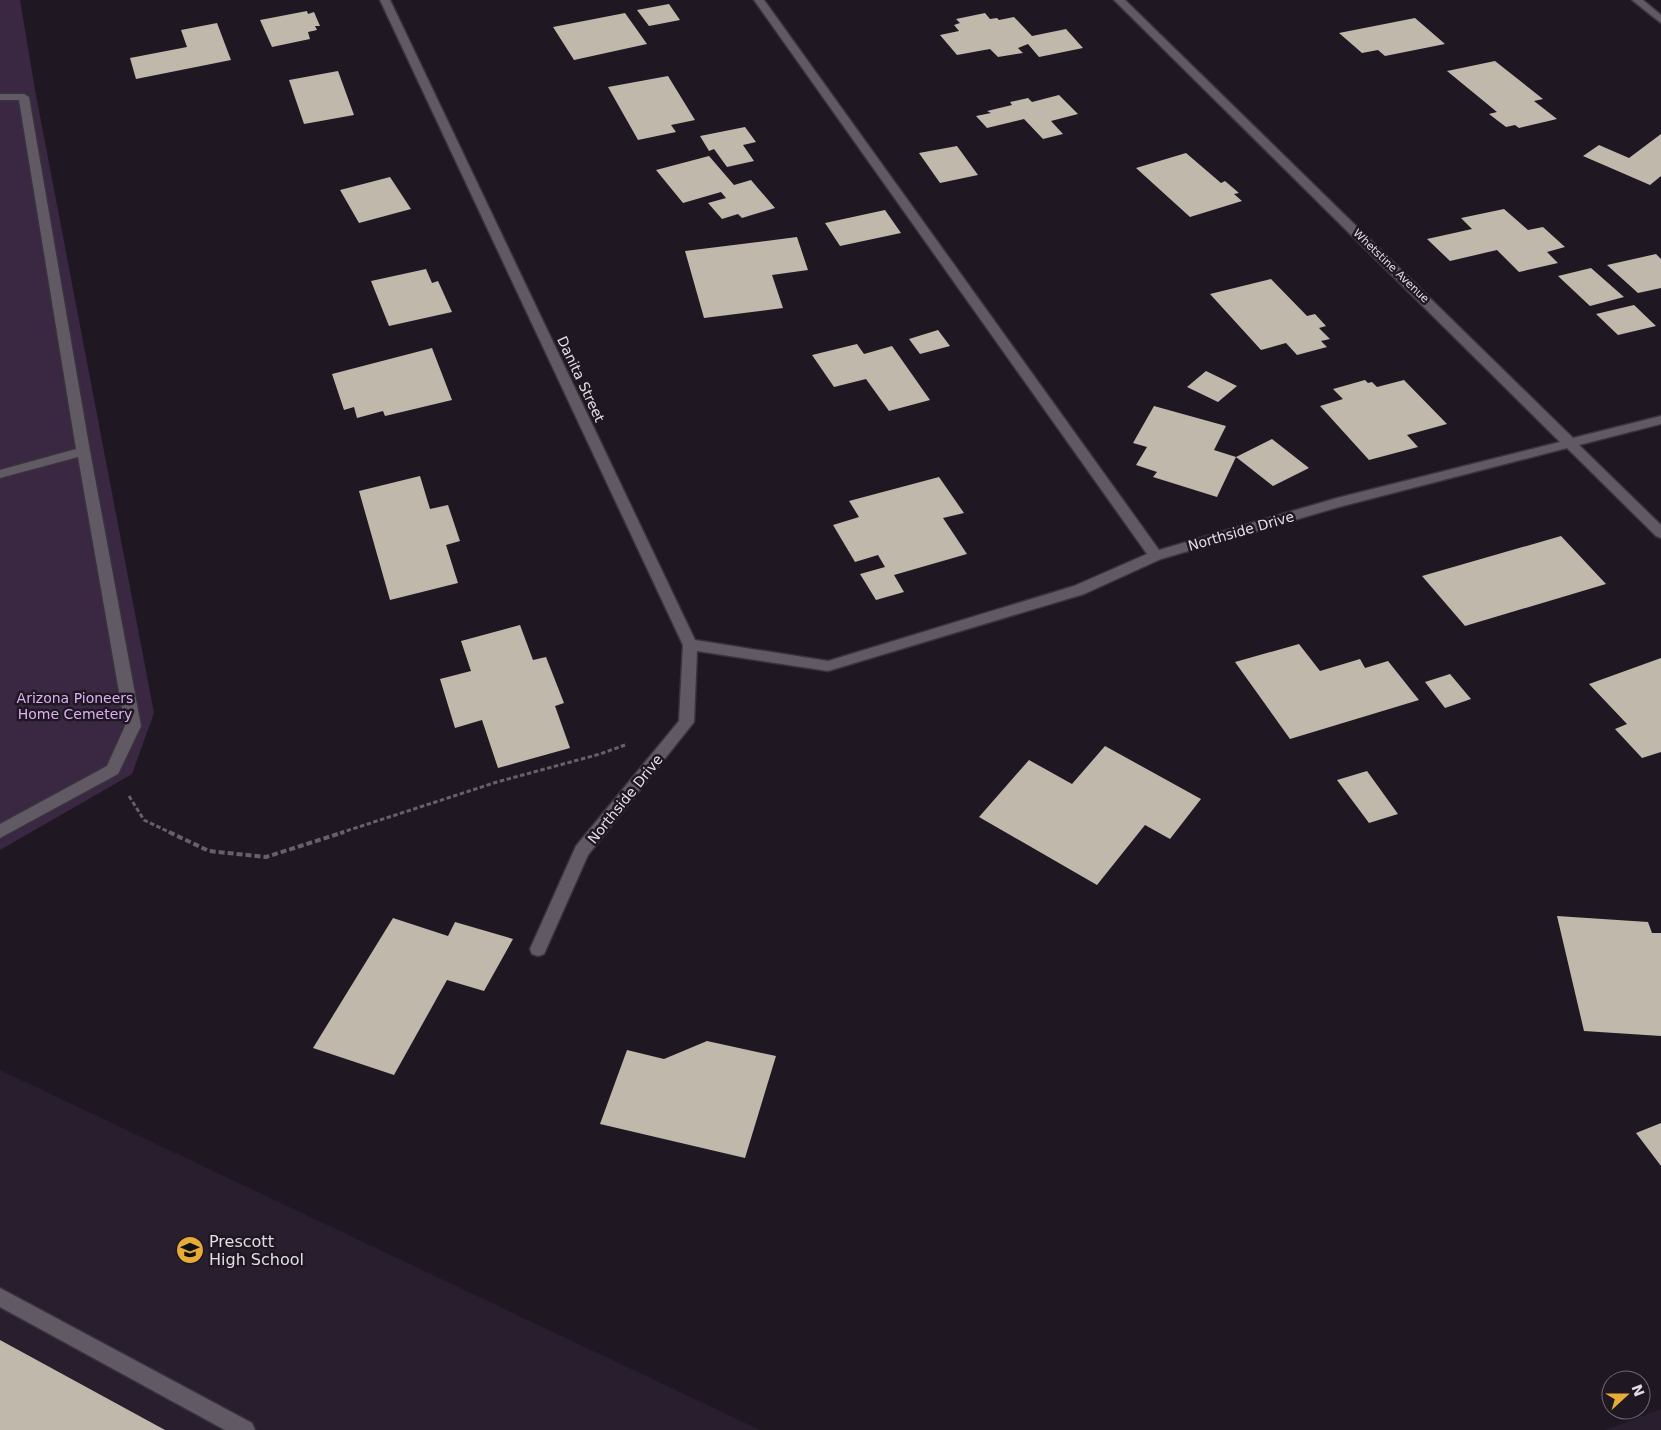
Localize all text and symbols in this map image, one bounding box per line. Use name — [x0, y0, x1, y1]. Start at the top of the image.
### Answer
street label: Whetstine Avenue — [1350, 227, 1432, 306]
street label: Danita Street — [554, 333, 608, 425]
street label: Northside Drive — [1186, 508, 1296, 554]
park label: Arizona Pioneers Home Cemetery — [17, 690, 133, 722]
street label: Northside Drive — [584, 751, 666, 847]
place label: Prescott High School — [209, 1232, 304, 1269]
school or university icon: Prescott High School — [175, 1235, 205, 1265]
north arrow — [1601, 1370, 1651, 1420]
text: N — [1629, 1382, 1648, 1399]

